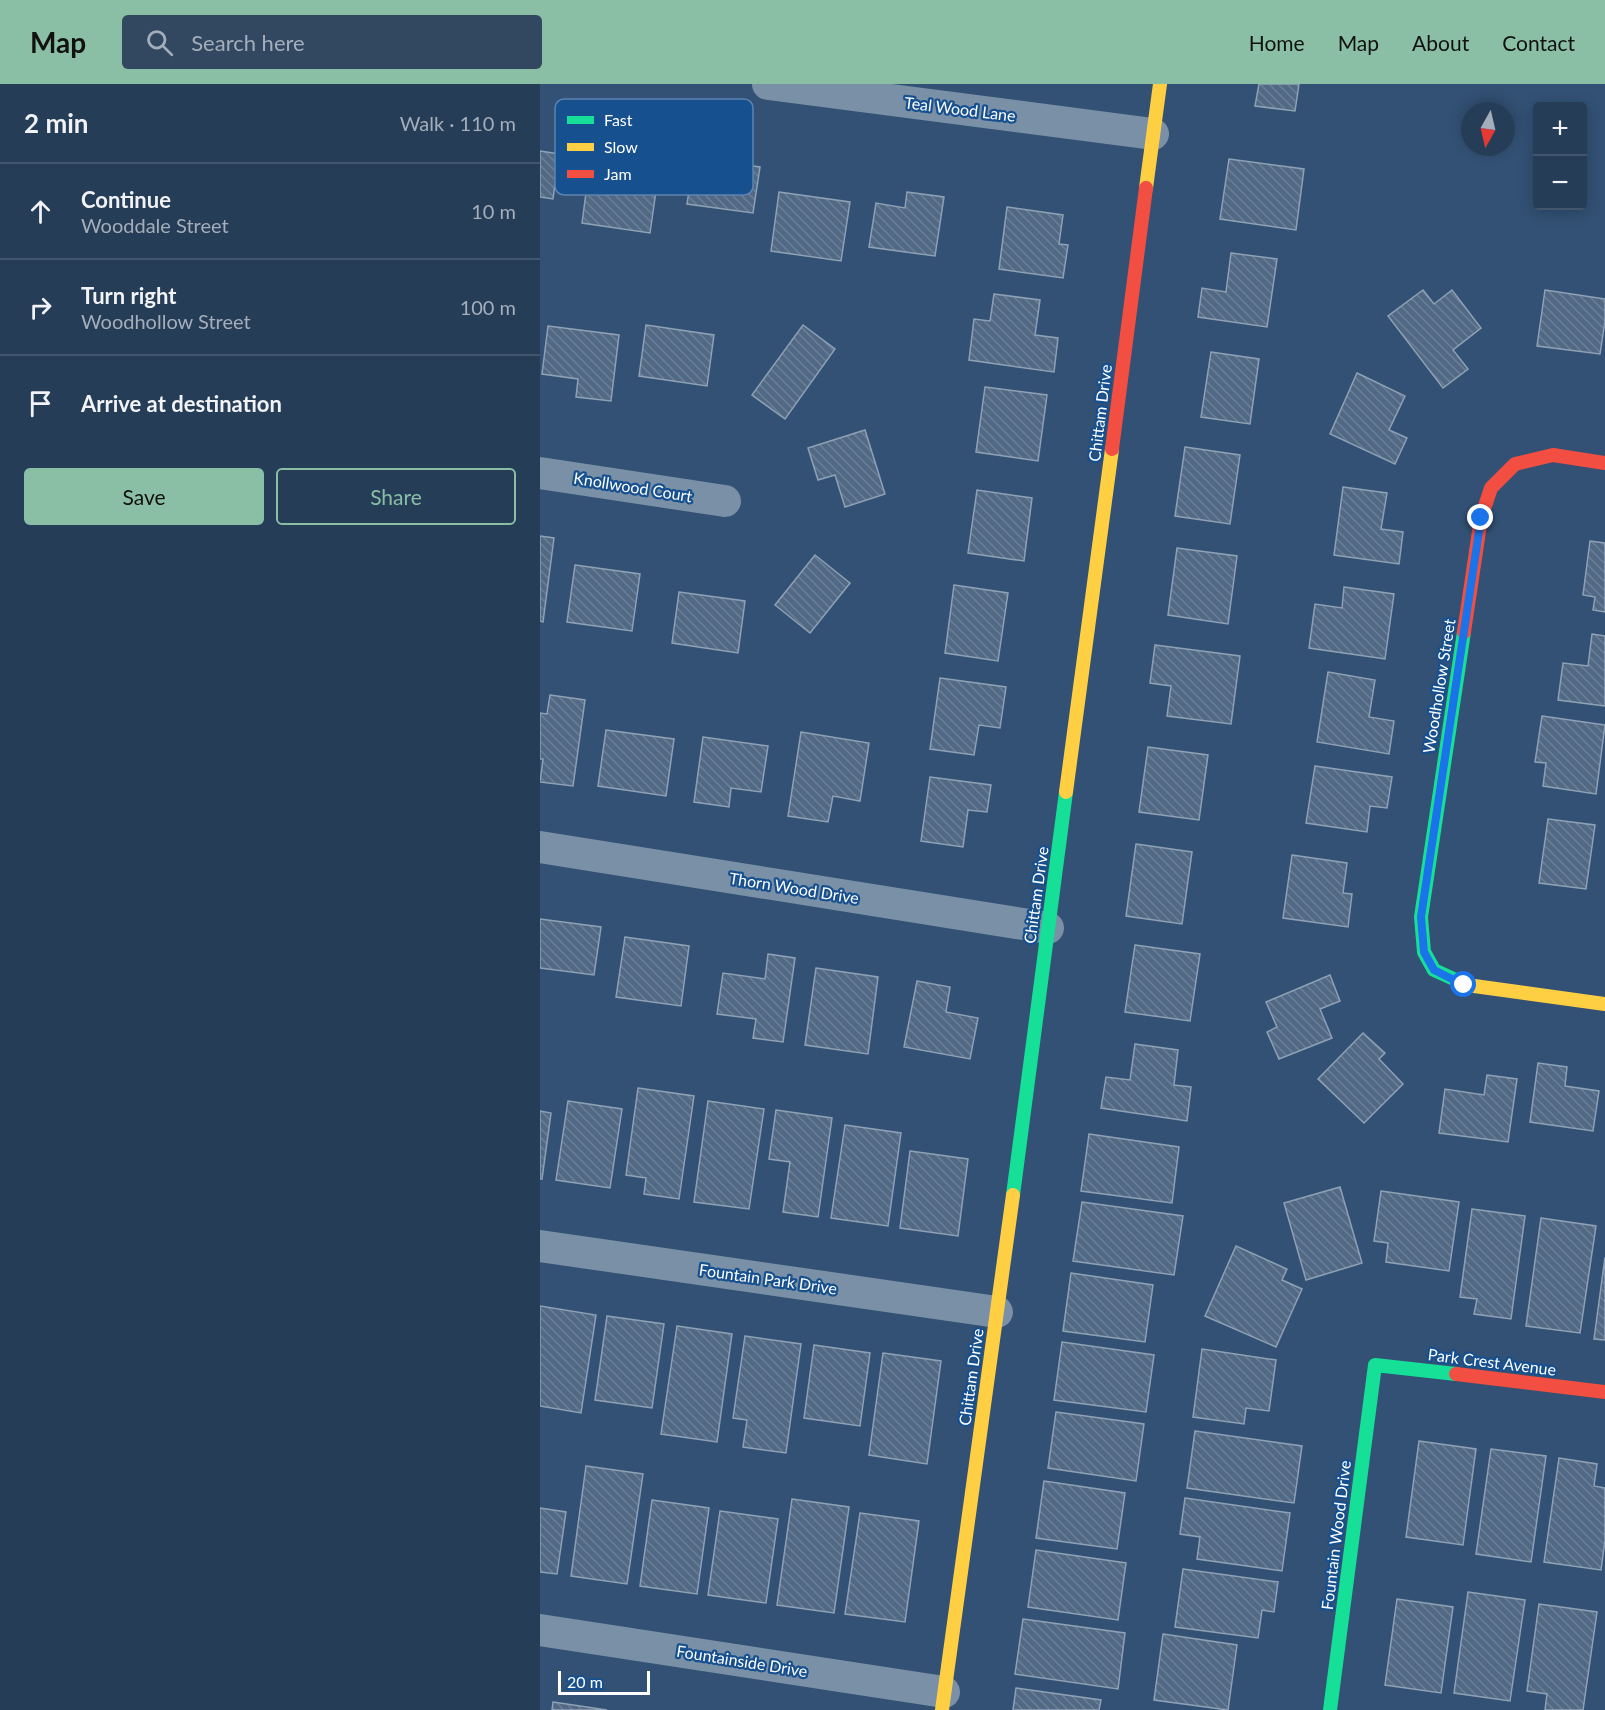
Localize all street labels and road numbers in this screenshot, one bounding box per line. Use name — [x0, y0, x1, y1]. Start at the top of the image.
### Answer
street label: Teal Wood Lane — [903, 92, 1017, 125]
street label: Chittam Drive — [1084, 363, 1115, 463]
street label: Knollwood Court — [572, 468, 694, 505]
street label: Woodhollow Street — [1419, 617, 1459, 754]
street label: Chittam Drive — [1019, 845, 1052, 945]
street label: Thorn Wood Drive — [728, 868, 860, 907]
street label: Fountain Park Drive — [698, 1259, 838, 1298]
street label: Chittam Drive — [954, 1327, 987, 1427]
street label: Park Crest Avenue — [1427, 1344, 1557, 1379]
street label: Fountain Wood Drive — [1317, 1459, 1354, 1611]
street label: Fountainside Drive — [675, 1641, 809, 1680]

